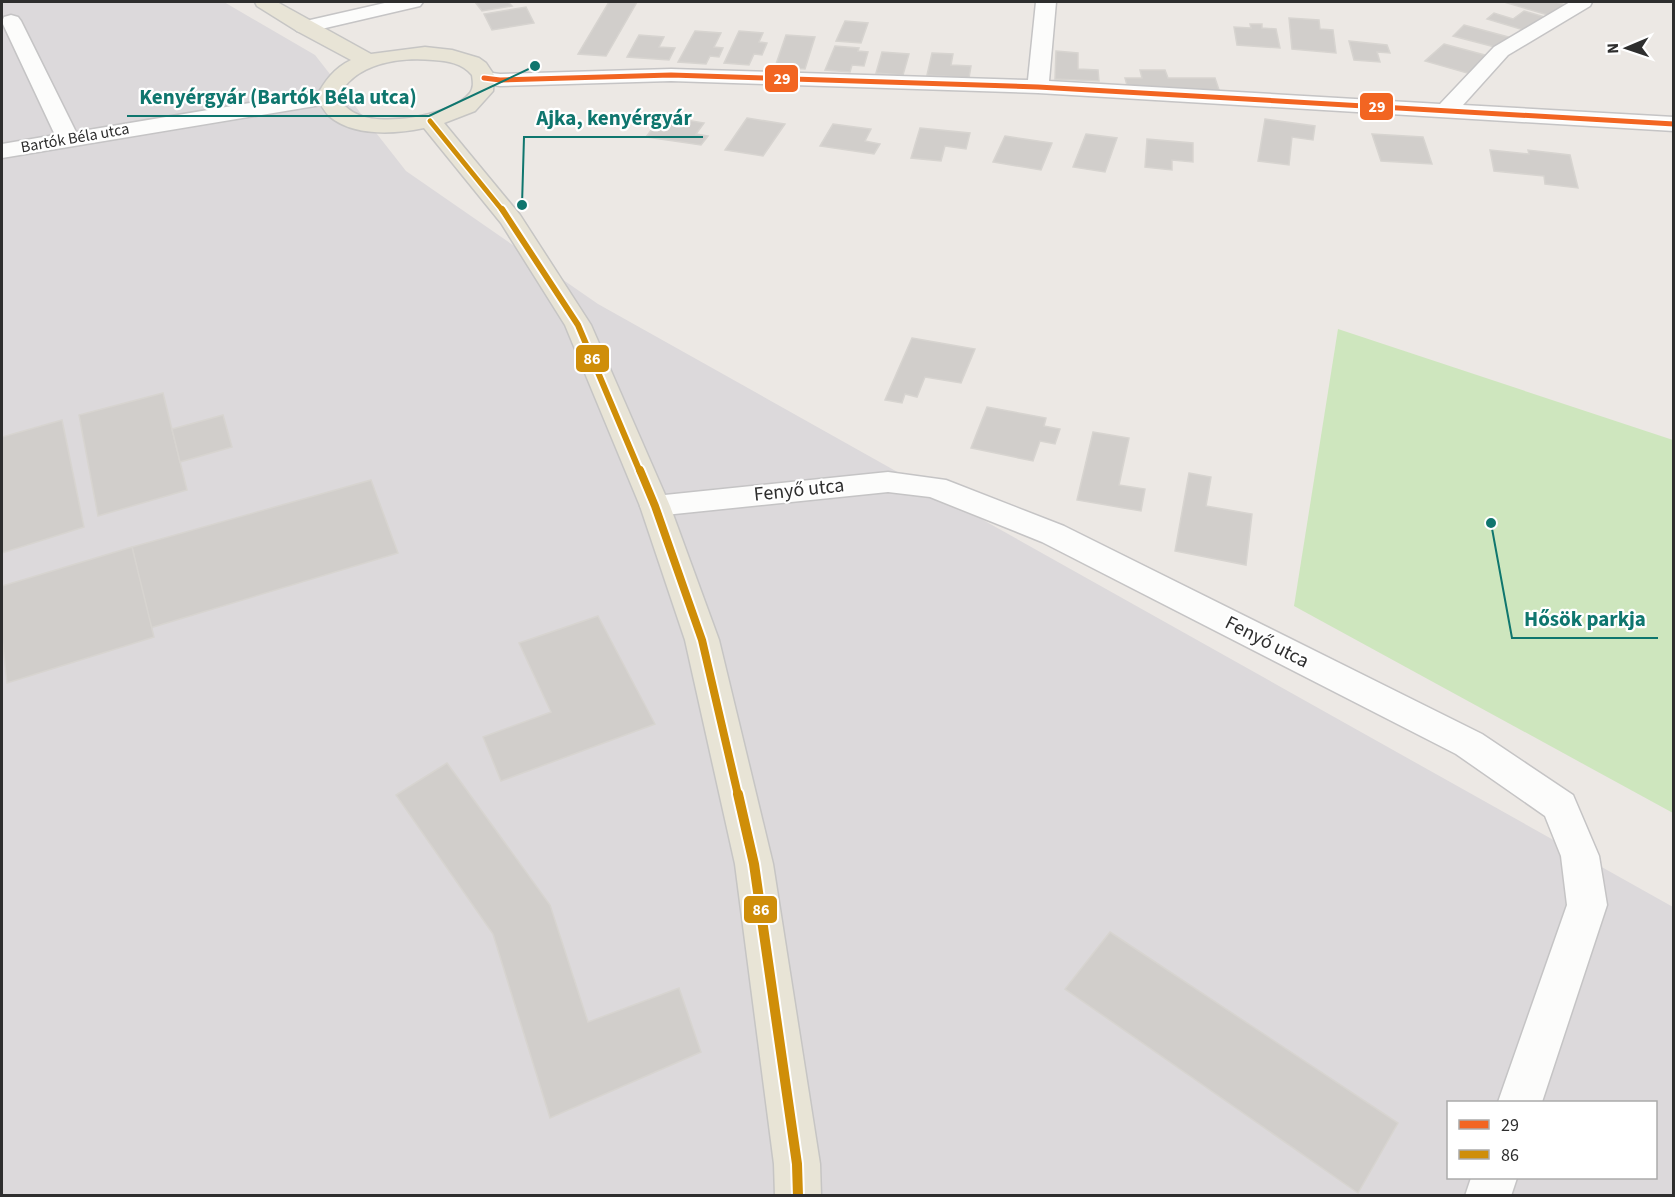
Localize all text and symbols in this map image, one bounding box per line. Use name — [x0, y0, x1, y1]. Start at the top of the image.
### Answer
north arrow — [1597, 18, 1657, 78]
text: N — [1602, 43, 1624, 54]
line badge: 29 — [764, 64, 799, 93]
text: 29 — [774, 68, 790, 90]
callout: Kenyérgyár (Bartók Béla utca) — [127, 77, 429, 116]
text: Kenyérgyár (Bartók Béla utca) — [139, 82, 417, 112]
line badge: 29 — [1359, 92, 1394, 121]
text: 29 — [1369, 96, 1385, 118]
callout: Ajka, kenyérgyár — [524, 98, 703, 137]
text: Ajka, kenyérgyár — [535, 103, 692, 133]
street label: Bartók Béla utca — [19, 118, 131, 158]
line badge: 86 — [575, 344, 610, 373]
text: 86 — [584, 348, 600, 370]
street label: Fenyő utca — [752, 471, 846, 509]
callout: Hősök parkja — [1512, 599, 1658, 638]
text: Hősök parkja — [1524, 604, 1646, 634]
street label: Fenyő utca — [1220, 609, 1314, 675]
line badge: 86 — [743, 895, 778, 924]
text: 86 — [753, 899, 769, 921]
legend — [1447, 1101, 1657, 1179]
text: 29 — [1501, 1113, 1519, 1138]
text: 86 — [1501, 1143, 1519, 1168]

